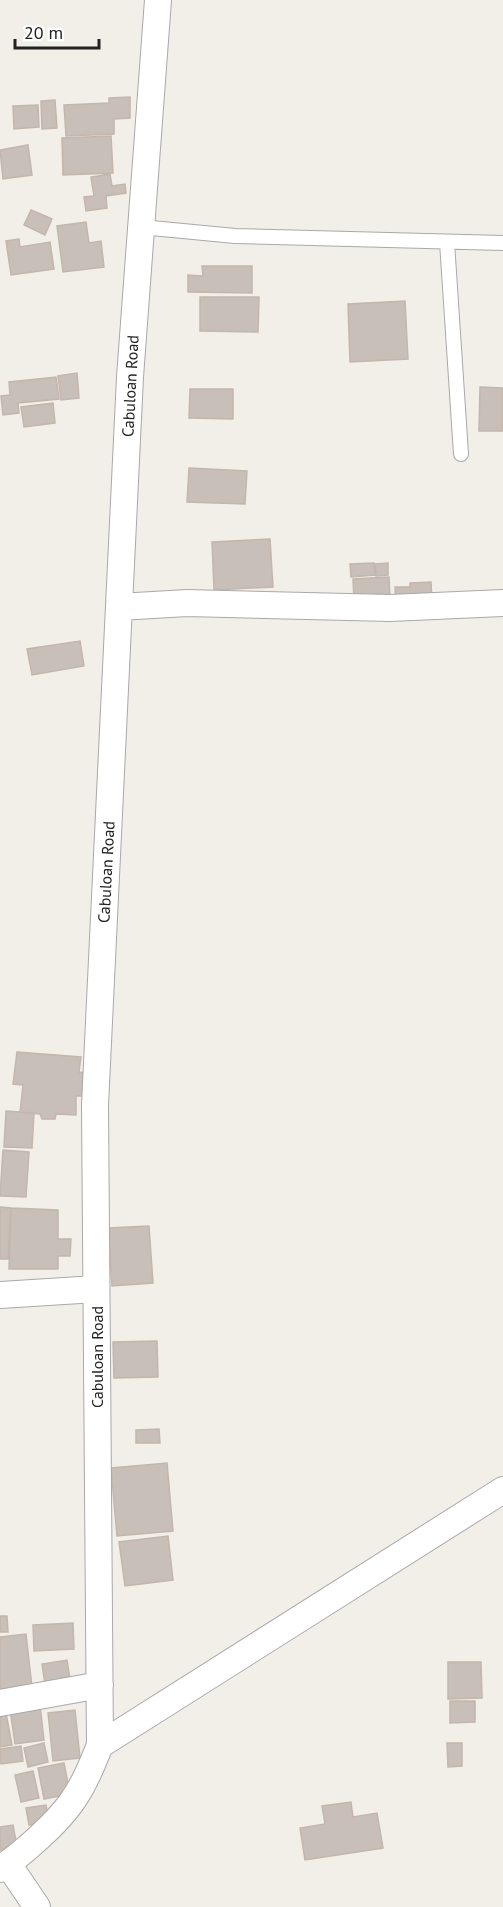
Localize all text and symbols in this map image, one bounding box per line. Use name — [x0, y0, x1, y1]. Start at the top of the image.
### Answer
scale bar — [15, 12, 99, 50]
text: 20 m — [24, 21, 63, 44]
street label: Cabuloan Road — [117, 334, 143, 438]
street label: Cabuloan Road — [93, 820, 119, 924]
street label: Cabuloan Road — [87, 1306, 107, 1408]

